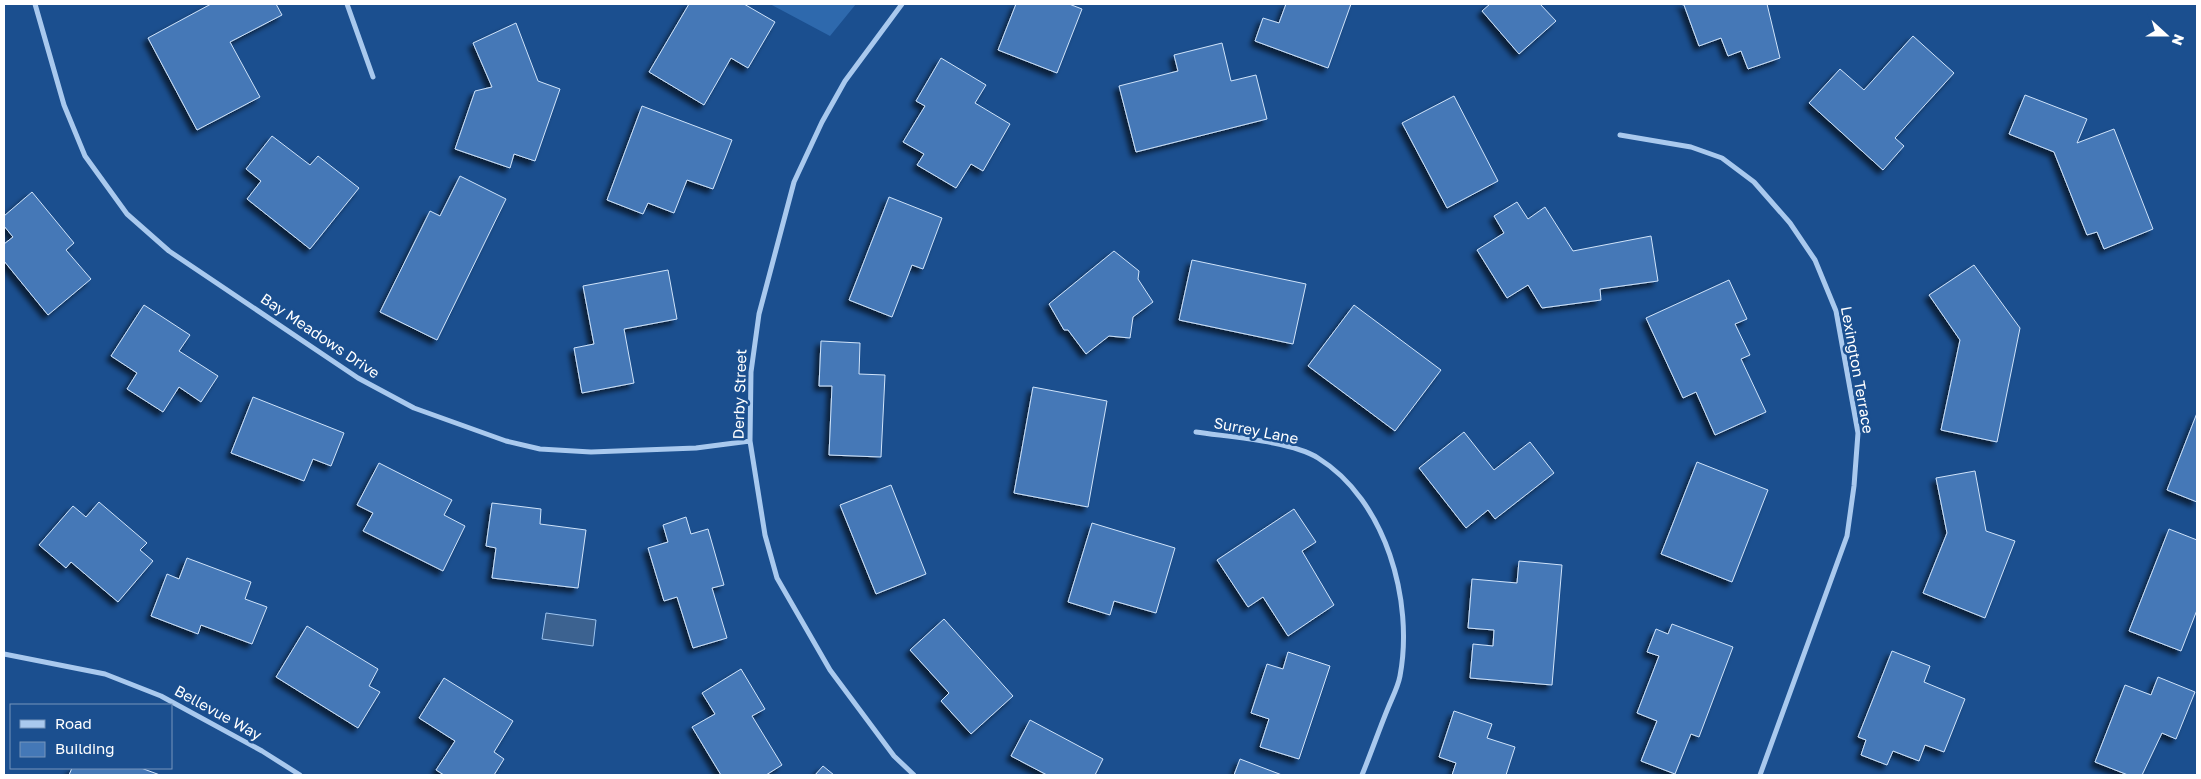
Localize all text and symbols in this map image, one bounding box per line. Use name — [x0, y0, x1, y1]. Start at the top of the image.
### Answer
north arrow — [2141, 10, 2191, 60]
text: N — [2169, 32, 2188, 48]
street label: Bay Meadows Drive — [258, 289, 384, 382]
street label: Lexington Terrace — [1838, 305, 1878, 435]
street label: Derby Street — [728, 348, 750, 440]
street label: Surrey Lane — [1212, 413, 1300, 447]
street label: Bellevue Way — [172, 681, 266, 744]
legend — [10, 704, 172, 769]
text: Road — [55, 714, 92, 732]
text: Building — [55, 739, 115, 757]

